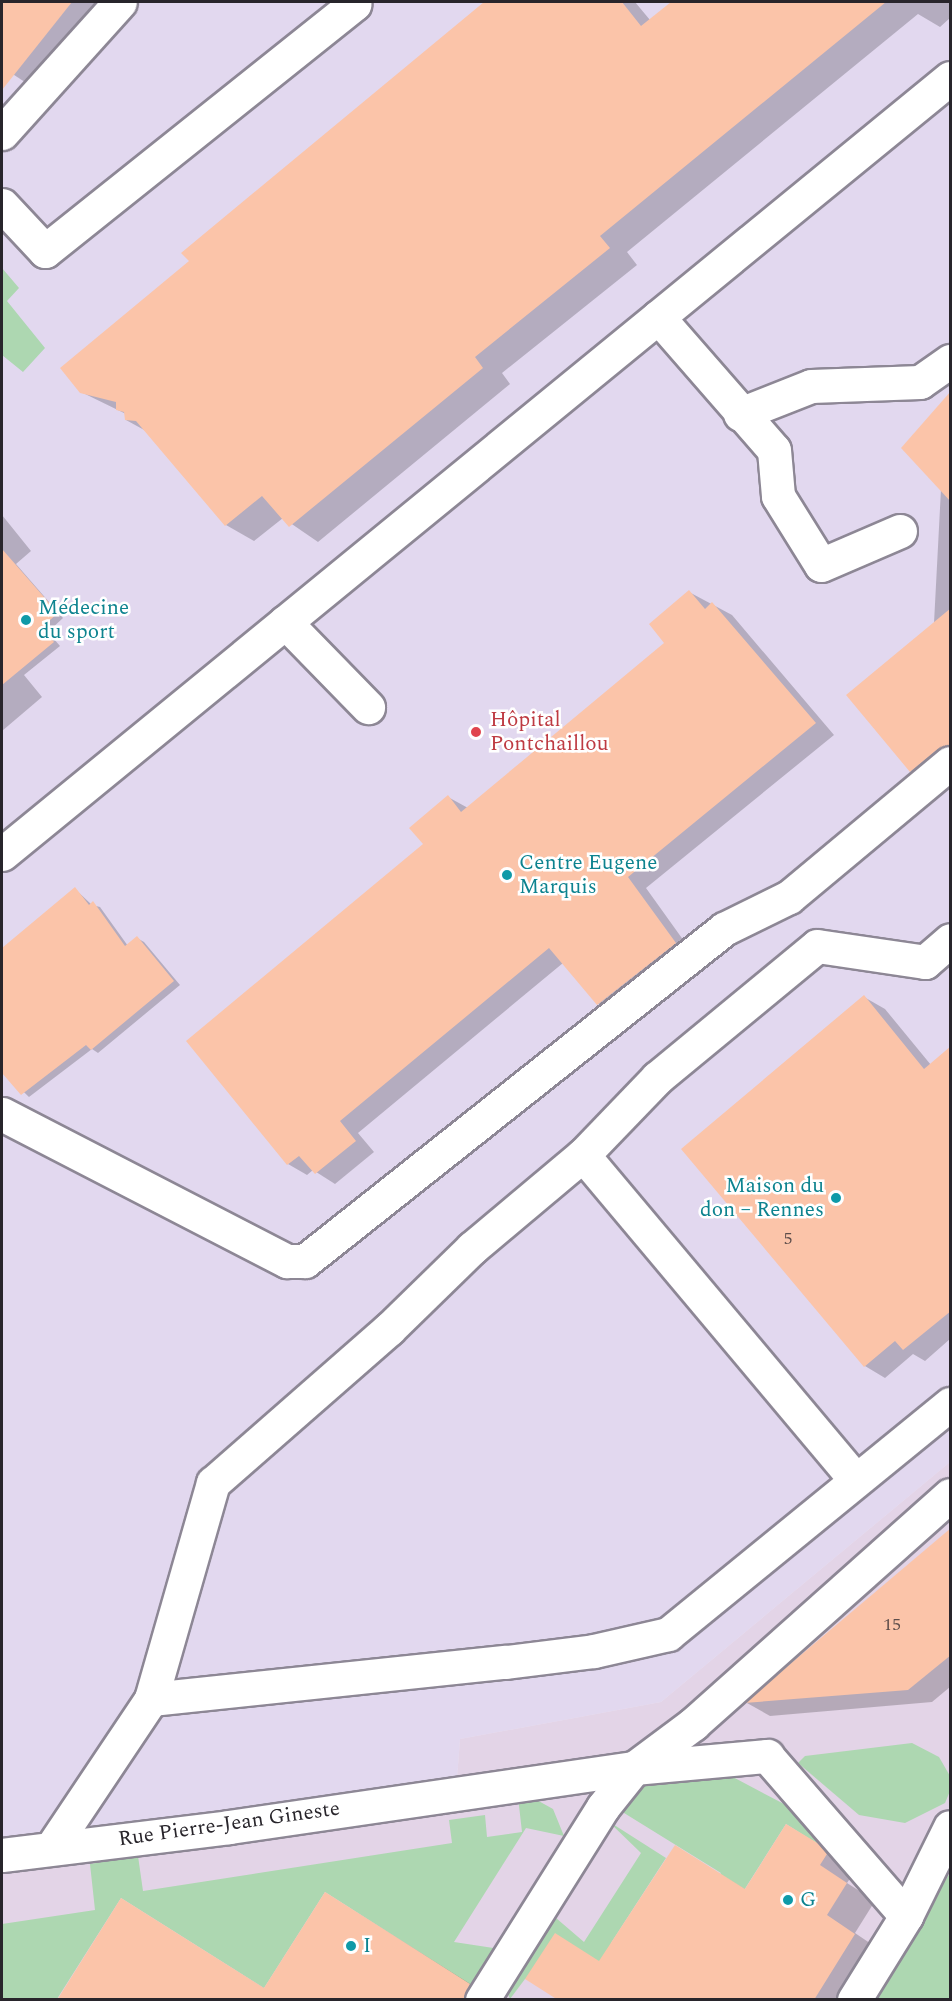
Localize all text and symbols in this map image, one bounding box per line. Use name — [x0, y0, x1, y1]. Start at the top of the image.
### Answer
place label: Médecine du sport — [38, 595, 129, 645]
marker: Médecine du sport — [19, 613, 33, 627]
place label: Hôpital Pontchaillou — [490, 707, 608, 757]
marker: Hôpital Pontchaillou — [467, 723, 485, 741]
place label: Centre Eugene Marquis — [519, 850, 657, 900]
marker: Centre Eugene Marquis — [500, 868, 514, 882]
place label: Maison du don – Rennes — [700, 1173, 824, 1223]
marker: Maison du don – Rennes — [829, 1191, 843, 1205]
house number: 5 — [784, 1228, 792, 1250]
house number: 15 — [883, 1614, 901, 1636]
street label: Rue Pierre-Jean Gineste — [117, 1796, 341, 1852]
place label: G — [800, 1887, 816, 1913]
marker: G — [781, 1893, 795, 1907]
place label: I — [363, 1933, 371, 1959]
marker: I — [344, 1939, 358, 1953]

